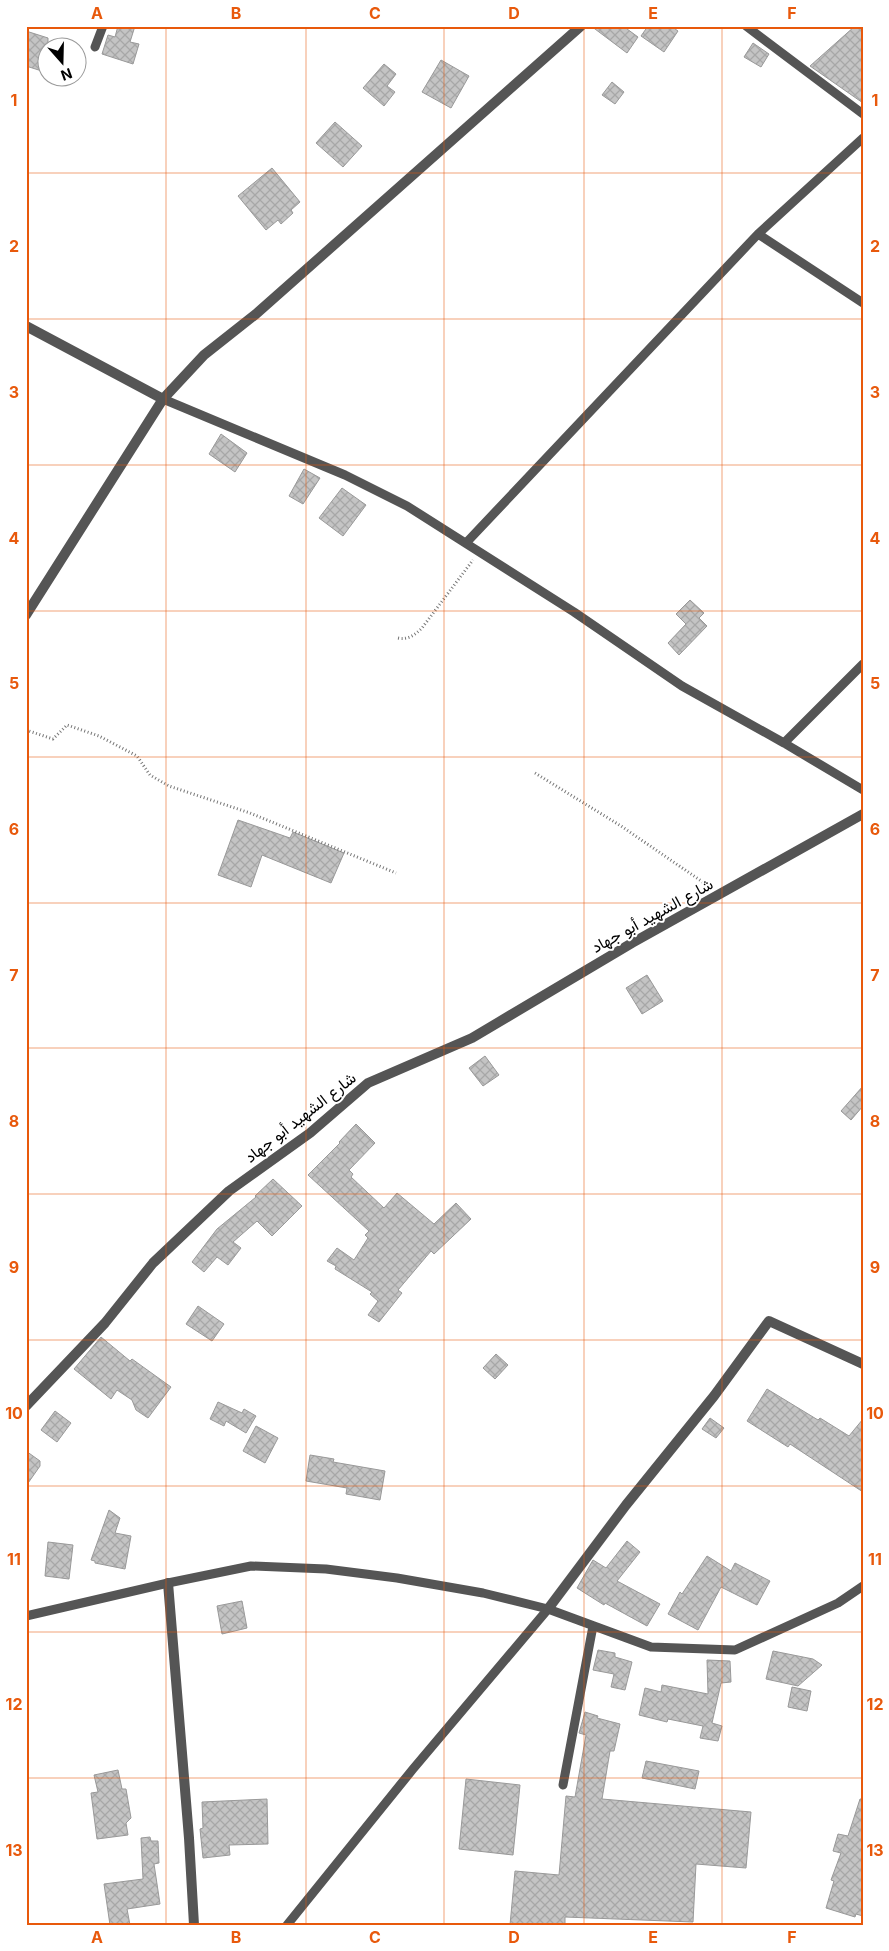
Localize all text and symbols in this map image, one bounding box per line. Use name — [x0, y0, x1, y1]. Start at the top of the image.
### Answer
text: A — [91, 3, 103, 23]
text: B — [231, 3, 241, 23]
text: C — [369, 3, 381, 23]
text: D — [508, 3, 520, 23]
text: E — [648, 3, 658, 23]
text: F — [787, 3, 797, 23]
north arrow — [38, 38, 88, 88]
text: N — [59, 65, 75, 84]
text: 1 — [11, 90, 17, 110]
text: 1 — [872, 90, 878, 110]
text: 2 — [9, 236, 19, 256]
text: 2 — [870, 236, 880, 256]
text: 3 — [9, 382, 19, 402]
text: 3 — [870, 382, 880, 402]
text: 4 — [9, 528, 20, 548]
text: 4 — [870, 528, 881, 548]
text: 5 — [9, 673, 19, 693]
text: 5 — [870, 673, 880, 693]
text: 6 — [9, 819, 19, 839]
text: 6 — [870, 819, 880, 839]
street label: شارع الشهيد أبو جهاد — [588, 873, 717, 958]
text: 7 — [9, 965, 19, 985]
text: 7 — [870, 965, 880, 985]
street label: شارع الشهيد أبو جهاد — [240, 1067, 361, 1168]
text: 8 — [9, 1111, 19, 1131]
text: 8 — [870, 1111, 880, 1131]
text: 9 — [9, 1257, 19, 1277]
text: 9 — [870, 1257, 880, 1277]
text: 10 — [5, 1403, 23, 1423]
text: 10 — [866, 1403, 884, 1423]
text: 11 — [7, 1549, 21, 1569]
text: 11 — [868, 1549, 882, 1569]
text: 12 — [6, 1694, 22, 1714]
text: 12 — [867, 1694, 883, 1714]
text: 13 — [5, 1840, 23, 1860]
text: 13 — [866, 1840, 884, 1860]
text: A — [91, 1927, 103, 1947]
text: B — [231, 1927, 241, 1947]
text: C — [369, 1927, 381, 1947]
text: D — [508, 1927, 520, 1947]
text: E — [648, 1927, 658, 1947]
text: F — [787, 1927, 797, 1947]

